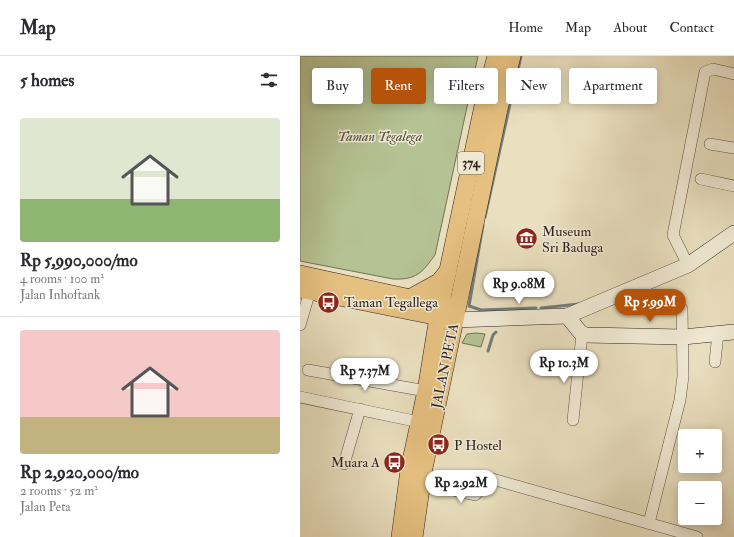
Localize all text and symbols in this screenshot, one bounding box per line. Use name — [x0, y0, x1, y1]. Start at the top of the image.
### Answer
text: Map — [20, 16, 56, 40]
text: Home — [508, 19, 543, 36]
text: Map — [565, 19, 591, 36]
text: About — [613, 19, 647, 36]
text: Contact — [669, 19, 714, 36]
chip: Buy — [312, 68, 363, 104]
chip: Rent — [371, 68, 426, 104]
chip: Filters — [434, 68, 498, 104]
chip: New — [506, 68, 561, 104]
chip: Apartment — [569, 68, 657, 104]
icon: filters — [258, 69, 280, 91]
text: 5 homes — [20, 70, 74, 91]
park label: Taman Tegalega — [338, 128, 423, 145]
icon: home — [114, 144, 186, 216]
road number: 374 — [458, 152, 484, 174]
place label: Museum Sri Baduga — [542, 223, 604, 256]
museum icon: Museum Sri Baduga — [513, 226, 539, 252]
text: Rp 5,990,000/mo — [20, 250, 138, 271]
text: 4 rooms · 100 m² — [20, 271, 104, 287]
pin: Rp 9.08M — [478, 271, 560, 305]
text: Rp 9.08M — [492, 276, 546, 292]
text: Jalan Inhoftank — [20, 287, 100, 303]
bus stop icon: Taman Tegallega — [315, 289, 341, 315]
pin: Rp 5.99M — [609, 289, 691, 323]
place label: Taman Tegallega — [344, 294, 438, 311]
text: Rp 5.99M — [624, 294, 676, 310]
street label: JALAN PETA — [427, 322, 462, 411]
pin: Rp 10.3M — [523, 350, 605, 384]
text: Rp 10.3M — [539, 355, 589, 371]
icon: home — [114, 356, 186, 428]
pin: Rp 7.37M — [324, 358, 406, 392]
text: Rp 7.37M — [340, 363, 390, 379]
map controls — [678, 429, 722, 525]
button: + — [678, 429, 722, 473]
bus stop icon: P Hostel — [426, 432, 452, 458]
place label: P Hostel — [454, 437, 502, 454]
bus stop icon: Muara A — [382, 449, 408, 475]
place label: Muara A — [331, 454, 380, 471]
text: Rp 2,920,000/mo — [20, 462, 139, 483]
pin: Rp 2.92M — [420, 470, 502, 504]
text: Rp 2.92M — [434, 475, 488, 491]
button: − — [678, 481, 722, 525]
text: 2 rooms · 52 m² — [20, 483, 98, 499]
text: Jalan Peta — [20, 499, 71, 515]

